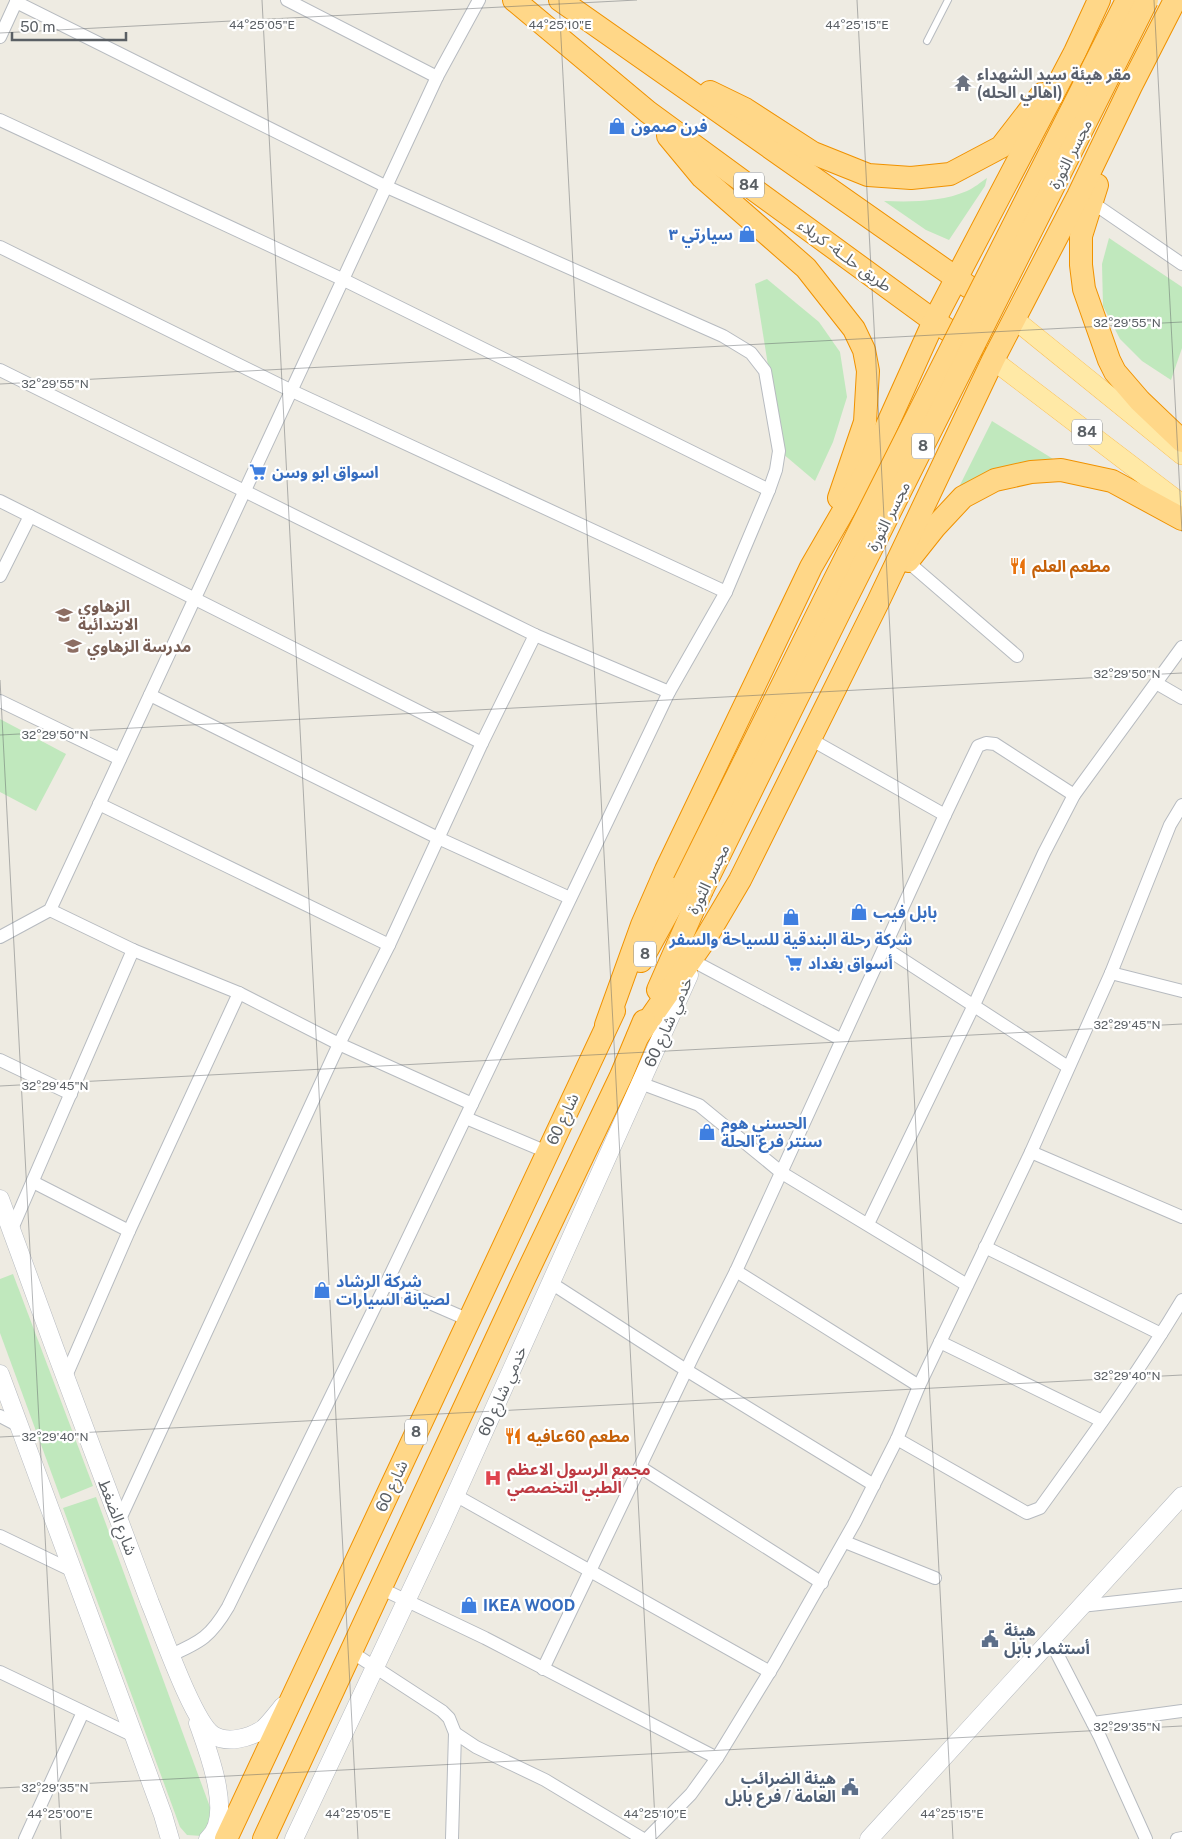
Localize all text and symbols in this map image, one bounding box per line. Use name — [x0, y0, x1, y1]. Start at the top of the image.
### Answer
scale bar — [12, 10, 126, 42]
text: 50 m — [20, 18, 55, 35]
text: 44°25'05"E — [229, 18, 295, 32]
text: 44°25'10"E — [528, 18, 592, 32]
text: 44°25'15"E — [825, 18, 889, 32]
place label: مقر هيئة سيد الشهداء (اهالي الحله) — [977, 65, 1131, 106]
temple icon: مقر هيئة سيد الشهداء (اهالي الحله) — [953, 73, 973, 93]
shop icon: فرن صمون — [607, 116, 627, 136]
street label: مجسر الثورة — [1045, 116, 1096, 192]
place label: فرن صمون — [631, 117, 708, 136]
road number: 84 — [734, 172, 764, 198]
street label: طريق حلــة - كربلاء — [794, 215, 895, 297]
shop icon: سيارتي ٣ — [737, 224, 757, 244]
place label: سيارتي ٣ — [669, 225, 733, 248]
text: 32°29'55"N — [1093, 316, 1161, 330]
text: 32°29'55"N — [21, 377, 89, 391]
road number: 84 — [1072, 420, 1102, 444]
road number: 8 — [912, 434, 934, 458]
supermarket icon: اسواق ابو وسن — [248, 462, 268, 482]
place label: اسواق ابو وسن — [272, 463, 379, 482]
street label: مجسر الثورة — [863, 478, 914, 554]
restaurant icon: مطعم العلم — [1008, 556, 1028, 576]
place label: مطعم العلم — [1032, 557, 1111, 579]
place label: الزهاوي الابتدائية — [78, 597, 138, 634]
school or university icon: الزهاوي الابتدائية — [54, 605, 74, 625]
school or university icon: مدرسة الزهاوي — [63, 636, 83, 656]
place label: مدرسة الزهاوي — [87, 637, 191, 660]
text: 32°29'50"N — [1093, 667, 1161, 681]
text: 32°29'50"N — [21, 728, 89, 742]
street label: مجسر الثورة — [683, 841, 734, 917]
shop icon: بابل فيب — [849, 902, 869, 922]
place label: بابل فيب — [873, 903, 937, 922]
shop icon: شركة رحلة البندقية للسياحة والسفر — [781, 907, 801, 927]
place label: شركة رحلة البندقية للسياحة والسفر — [669, 930, 913, 949]
road number: 8 — [634, 942, 656, 966]
supermarket icon: أسواق بغداد — [784, 953, 804, 973]
place label: أسواق بغداد — [808, 954, 893, 973]
street label: خدمي شارع 60 — [640, 974, 700, 1071]
text: 32°29'45"N — [1093, 1018, 1161, 1032]
text: 32°29'45"N — [21, 1079, 89, 1093]
street label: شارع 60 — [542, 1090, 585, 1149]
place label: الحسني هوم سنتر فرع الحلة — [721, 1114, 823, 1153]
shop icon: الحسني هوم سنتر فرع الحلة — [697, 1122, 717, 1142]
place label: شركة الرشاد لصيانة السيارات — [336, 1272, 450, 1309]
shop icon: شركة الرشاد لصيانة السيارات — [312, 1280, 332, 1300]
street label: خدمي شارع 60 — [474, 1343, 534, 1440]
text: 32°29'40"N — [1094, 1369, 1160, 1383]
road number: 8 — [405, 1420, 427, 1444]
restaurant icon: مطعم 60عافيه — [503, 1426, 523, 1446]
place label: مطعم 60عافيه — [527, 1427, 630, 1449]
text: 32°29'40"N — [22, 1430, 88, 1444]
street label: شارع 60 — [371, 1457, 414, 1516]
place label: مجمع الرسول الاعظم الطبي التخصصي — [507, 1460, 651, 1501]
hospital icon: مجمع الرسول الاعظم الطبي التخصصي — [483, 1468, 503, 1488]
street label: شارع الضغط — [92, 1476, 141, 1559]
shop icon: IKEA WOOD — [459, 1595, 479, 1615]
place label: IKEA WOOD — [483, 1596, 575, 1615]
place label: هيئة أستثمار بابل — [1004, 1621, 1090, 1658]
public building icon: هيئة أستثمار بابل — [980, 1629, 1000, 1649]
text: 32°29'35"N — [1093, 1720, 1161, 1734]
place label: هيئة الضرائب العامة / فرع بابل — [725, 1769, 836, 1808]
public building icon: هيئة الضرائب العامة / فرع بابل — [840, 1777, 860, 1797]
text: 32°29'35"N — [21, 1781, 89, 1795]
text: 44°25'00"E — [27, 1807, 93, 1821]
text: 44°25'05"E — [325, 1807, 391, 1821]
text: 44°25'10"E — [623, 1807, 687, 1821]
text: 44°25'15"E — [920, 1807, 984, 1821]

